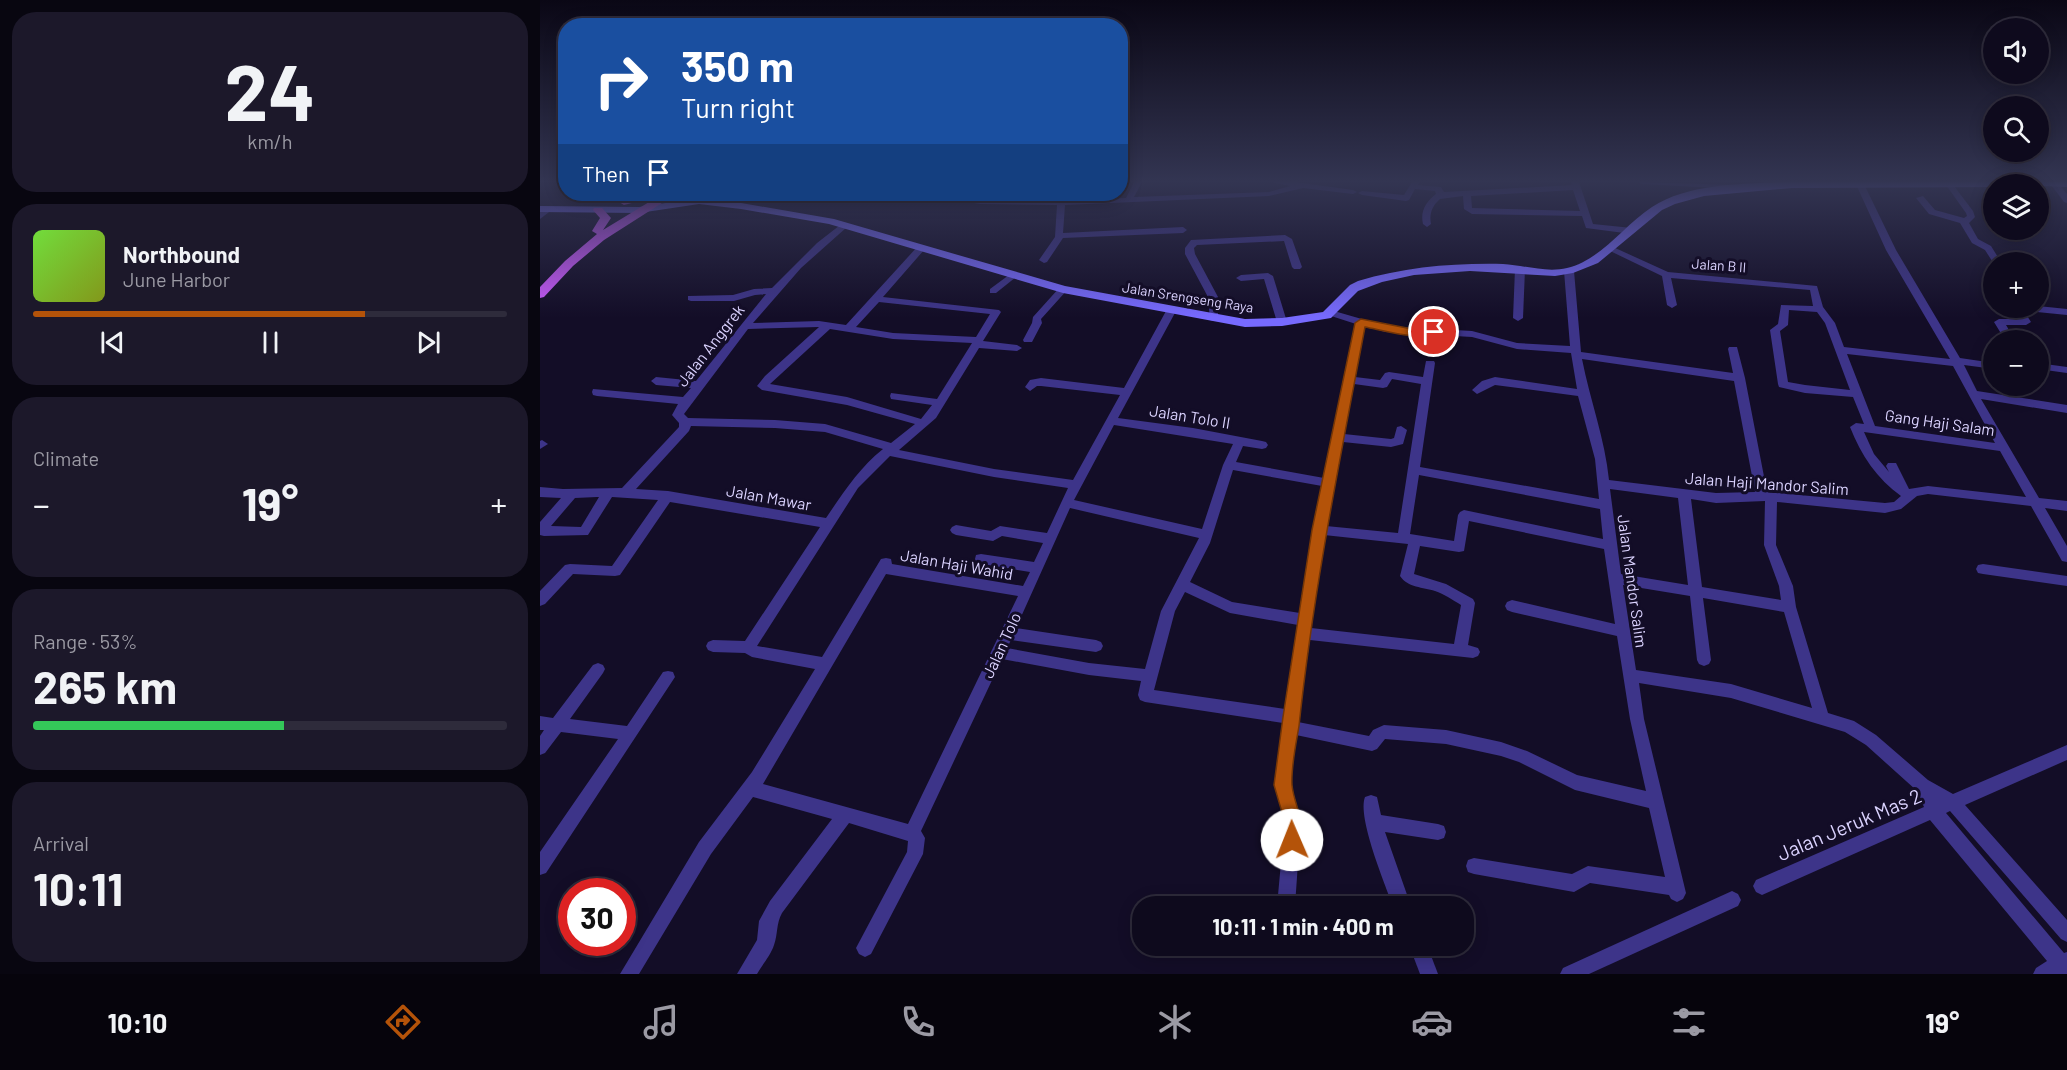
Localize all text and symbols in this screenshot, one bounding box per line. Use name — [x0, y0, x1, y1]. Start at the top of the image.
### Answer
map controls — [1983, 18, 2049, 396]
button: sound — [1983, 18, 2049, 84]
text: 350 m — [681, 40, 794, 90]
icon: right — [582, 42, 660, 120]
text: 24 — [225, 43, 315, 137]
text: Turn right — [681, 91, 795, 123]
button: search — [1983, 96, 2049, 162]
text: km/h — [247, 129, 293, 153]
icon: arrive — [642, 156, 675, 189]
text: Then — [582, 160, 630, 186]
button: layers — [1983, 174, 2049, 240]
text: Northbound — [123, 241, 240, 267]
button: + — [1983, 252, 2049, 318]
street label: Jalan B II — [1691, 255, 1747, 275]
text: June Harbor — [123, 267, 230, 291]
street label: Jalan Srengseng Raya — [1121, 278, 1255, 316]
street label: Jalan Anggrek — [672, 300, 748, 390]
pin — [1408, 306, 1459, 357]
icon: arrive — [1417, 315, 1450, 348]
icon: previous — [96, 326, 129, 359]
icon: pause — [254, 326, 287, 359]
icon: next — [412, 326, 445, 359]
button: − — [1983, 330, 2049, 396]
street label: Jalan Tolo II — [1148, 400, 1232, 432]
street label: Gang Haji Salam — [1884, 405, 1996, 439]
text: Climate — [33, 446, 99, 470]
street label: Jalan Haji Mandor Salim — [1685, 468, 1849, 498]
text: 19° — [242, 476, 298, 530]
street label: Jalan Mawar — [725, 480, 813, 514]
text: − — [33, 484, 50, 524]
text: + — [491, 484, 507, 524]
street label: Jalan Mandor Salim — [1614, 513, 1652, 649]
street label: Jalan Haji Wahid — [899, 545, 1015, 583]
street label: Jalan Tolo — [978, 609, 1024, 681]
text: Range · 53% — [33, 629, 137, 653]
text: 265 km — [33, 659, 177, 713]
street label: Jalan Jeruk Mas 2 — [1773, 783, 1925, 865]
position arrow — [1260, 808, 1324, 872]
text: Arrival — [33, 831, 89, 855]
text: 10:11 — [33, 861, 123, 915]
speed limit sign: 30 — [558, 878, 636, 956]
text: 10:11 · 1 min · 400 m — [1212, 913, 1394, 939]
icon: directions — [382, 1001, 424, 1043]
icon: music — [640, 1001, 682, 1043]
icon: phone — [897, 1001, 939, 1043]
icon: climate — [1154, 1001, 1196, 1043]
icon: car — [1411, 1001, 1453, 1043]
icon: filters — [1668, 1001, 1710, 1043]
text: 10:10 — [108, 1006, 167, 1038]
text: 19° — [1925, 1006, 1959, 1038]

